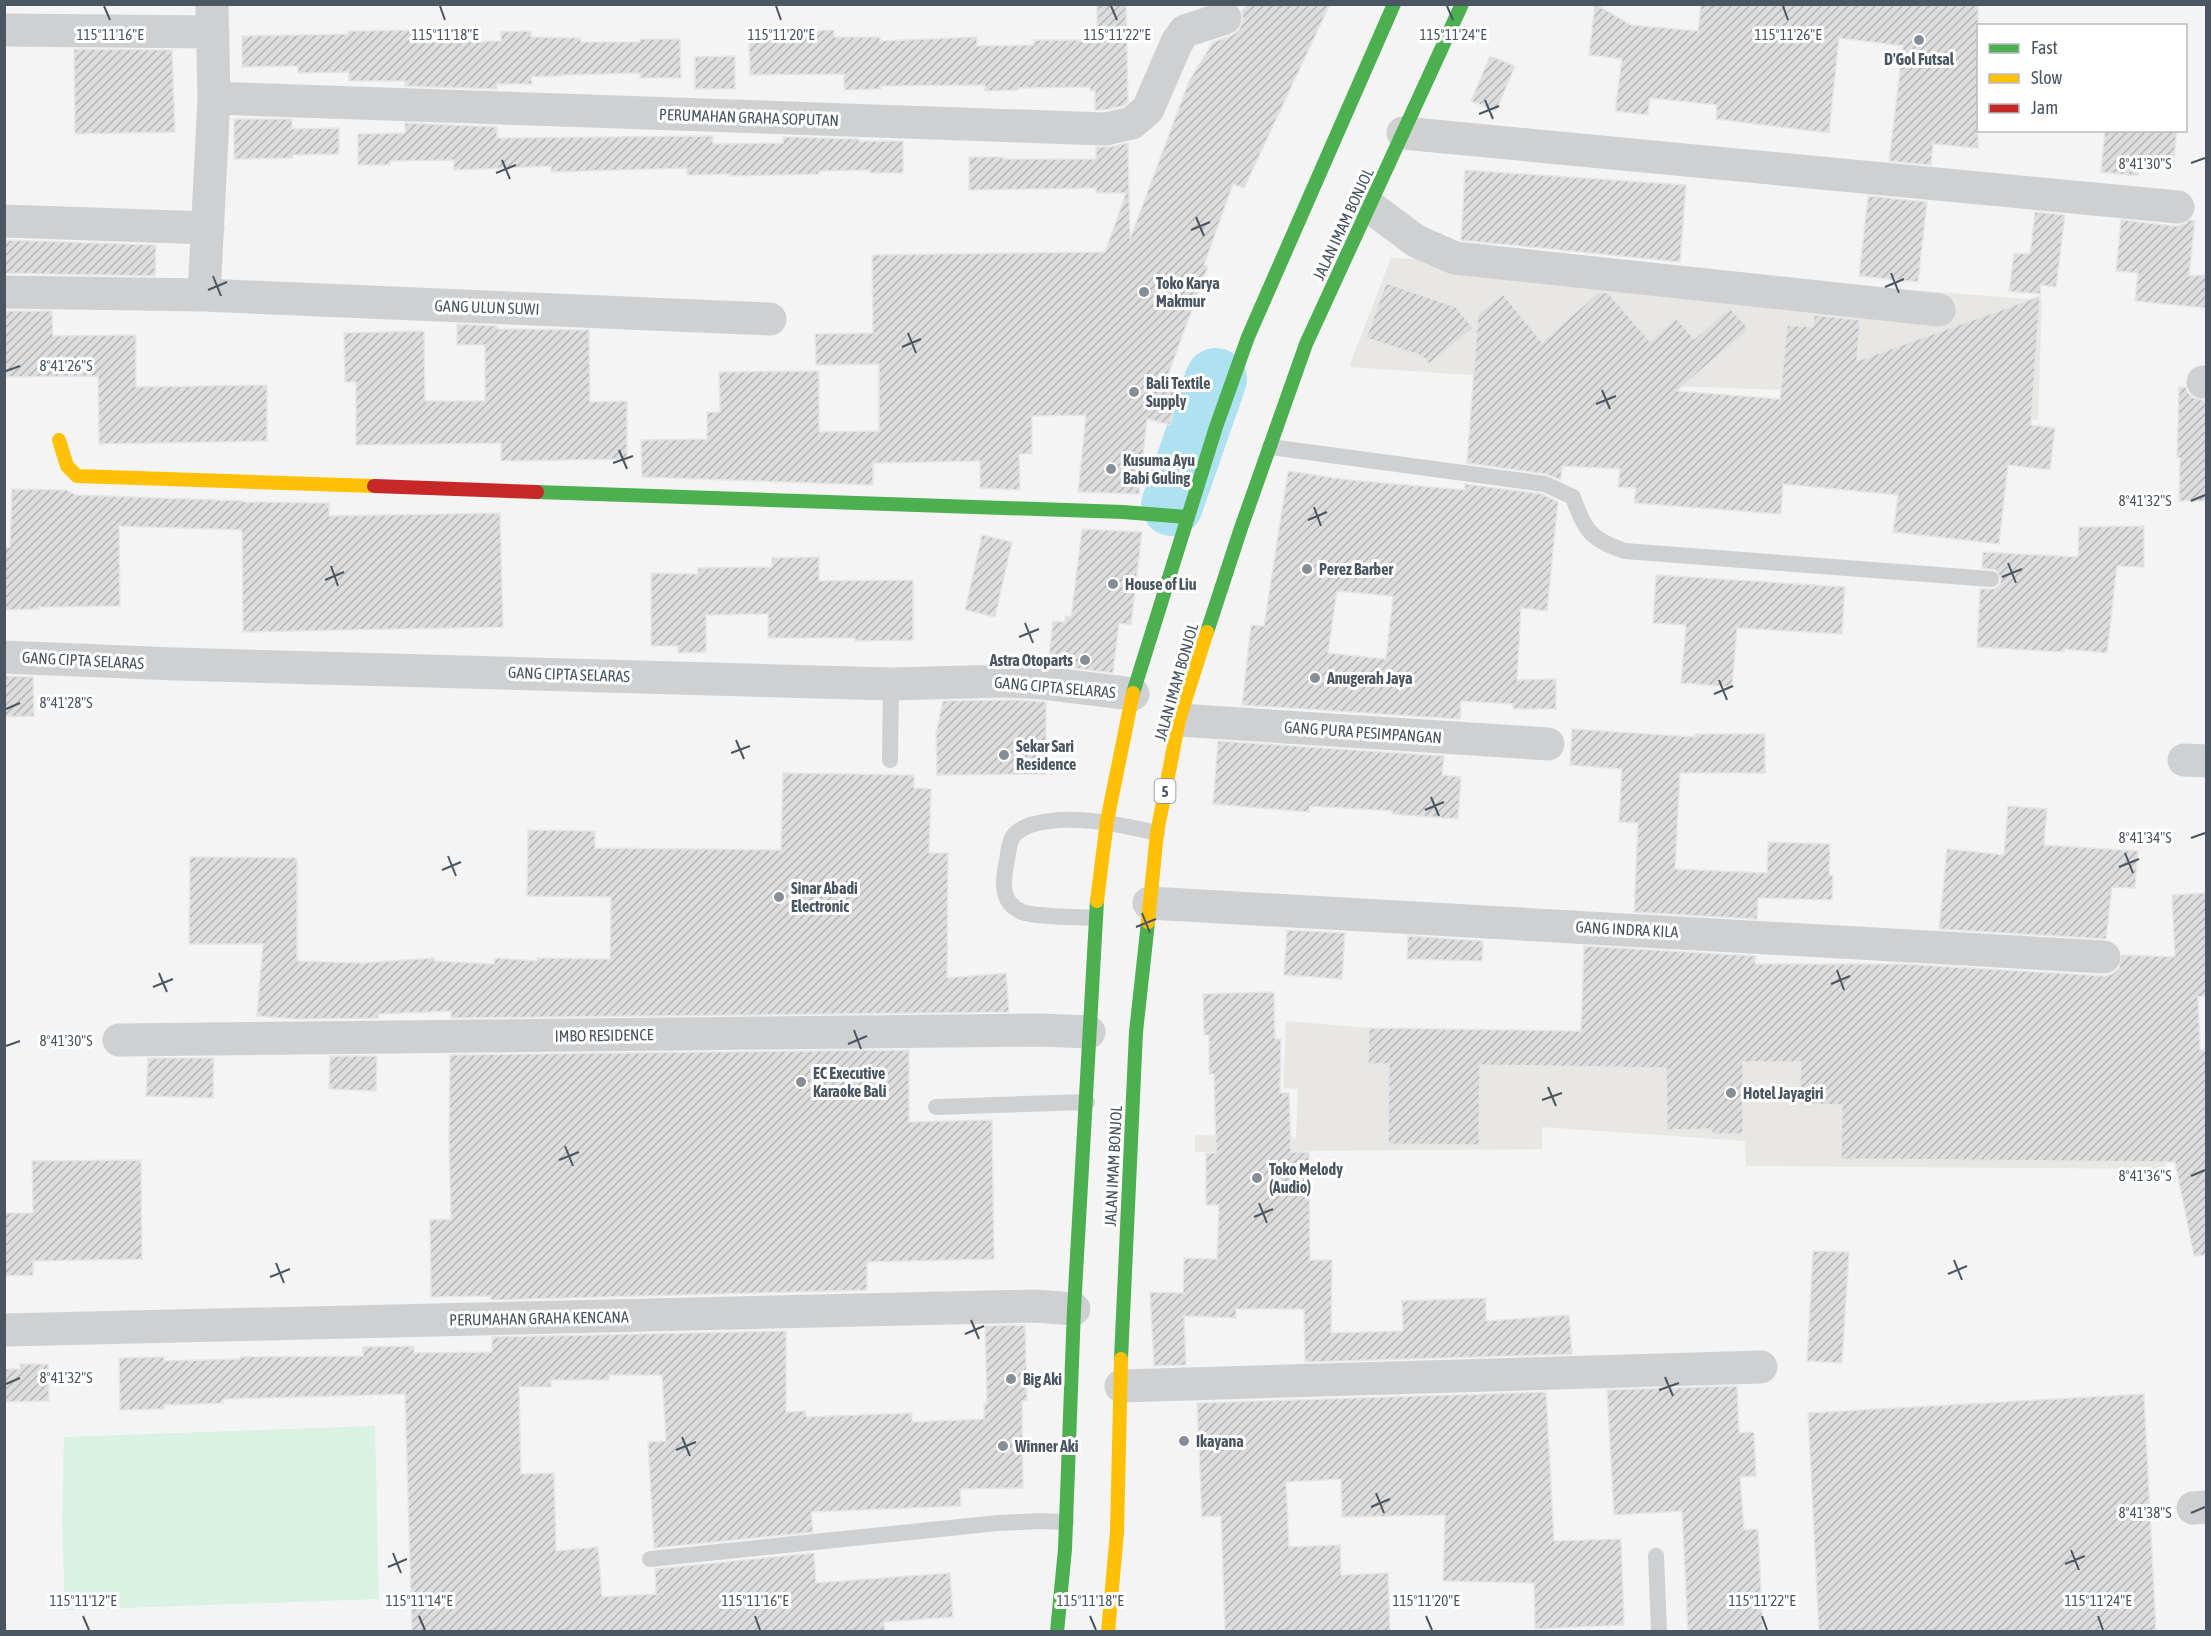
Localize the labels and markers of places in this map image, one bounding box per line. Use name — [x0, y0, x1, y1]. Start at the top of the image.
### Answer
marker: D'Gol Futsal — [1912, 33, 1926, 47]
place label: D'Gol Futsal — [1884, 50, 1955, 68]
place label: Toko Karya Makmur — [1156, 274, 1220, 310]
marker: Toko Karya Makmur — [1137, 285, 1151, 299]
place label: Bali Textile Supply — [1146, 374, 1210, 410]
marker: Bali Textile Supply — [1127, 385, 1141, 399]
place label: Kusuma Ayu Babi Guling — [1123, 451, 1195, 487]
marker: Kusuma Ayu Babi Guling — [1104, 462, 1118, 476]
place label: Perez Barber — [1319, 560, 1393, 578]
marker: Perez Barber — [1300, 562, 1314, 576]
place label: House of Liu — [1125, 575, 1197, 593]
marker: House of Liu — [1106, 577, 1120, 591]
place label: Astra Otoparts — [989, 651, 1073, 669]
marker: Astra Otoparts — [1078, 653, 1092, 667]
place label: Anugerah Jaya — [1326, 669, 1412, 687]
marker: Anugerah Jaya — [1308, 671, 1322, 685]
place label: Sekar Sari Residence — [1016, 737, 1076, 773]
marker: Sekar Sari Residence — [997, 748, 1011, 762]
place label: Sinar Abadi Electronic — [791, 879, 858, 915]
marker: Sinar Abadi Electronic — [772, 890, 786, 904]
place label: EC Executive Karaoke Bali — [813, 1064, 887, 1100]
marker: EC Executive Karaoke Bali — [794, 1075, 808, 1089]
place label: Hotel Jayagiri — [1743, 1084, 1824, 1102]
marker: Hotel Jayagiri — [1724, 1086, 1738, 1100]
place label: Toko Melody (Audio) — [1269, 1160, 1343, 1196]
marker: Toko Melody (Audio) — [1250, 1171, 1264, 1185]
place label: Big Aki — [1023, 1370, 1062, 1388]
marker: Big Aki — [1004, 1372, 1018, 1386]
place label: Ikayana — [1196, 1432, 1244, 1450]
marker: Ikayana — [1177, 1434, 1191, 1448]
place label: Winner Aki — [1014, 1437, 1079, 1455]
marker: Winner Aki — [996, 1439, 1010, 1453]

